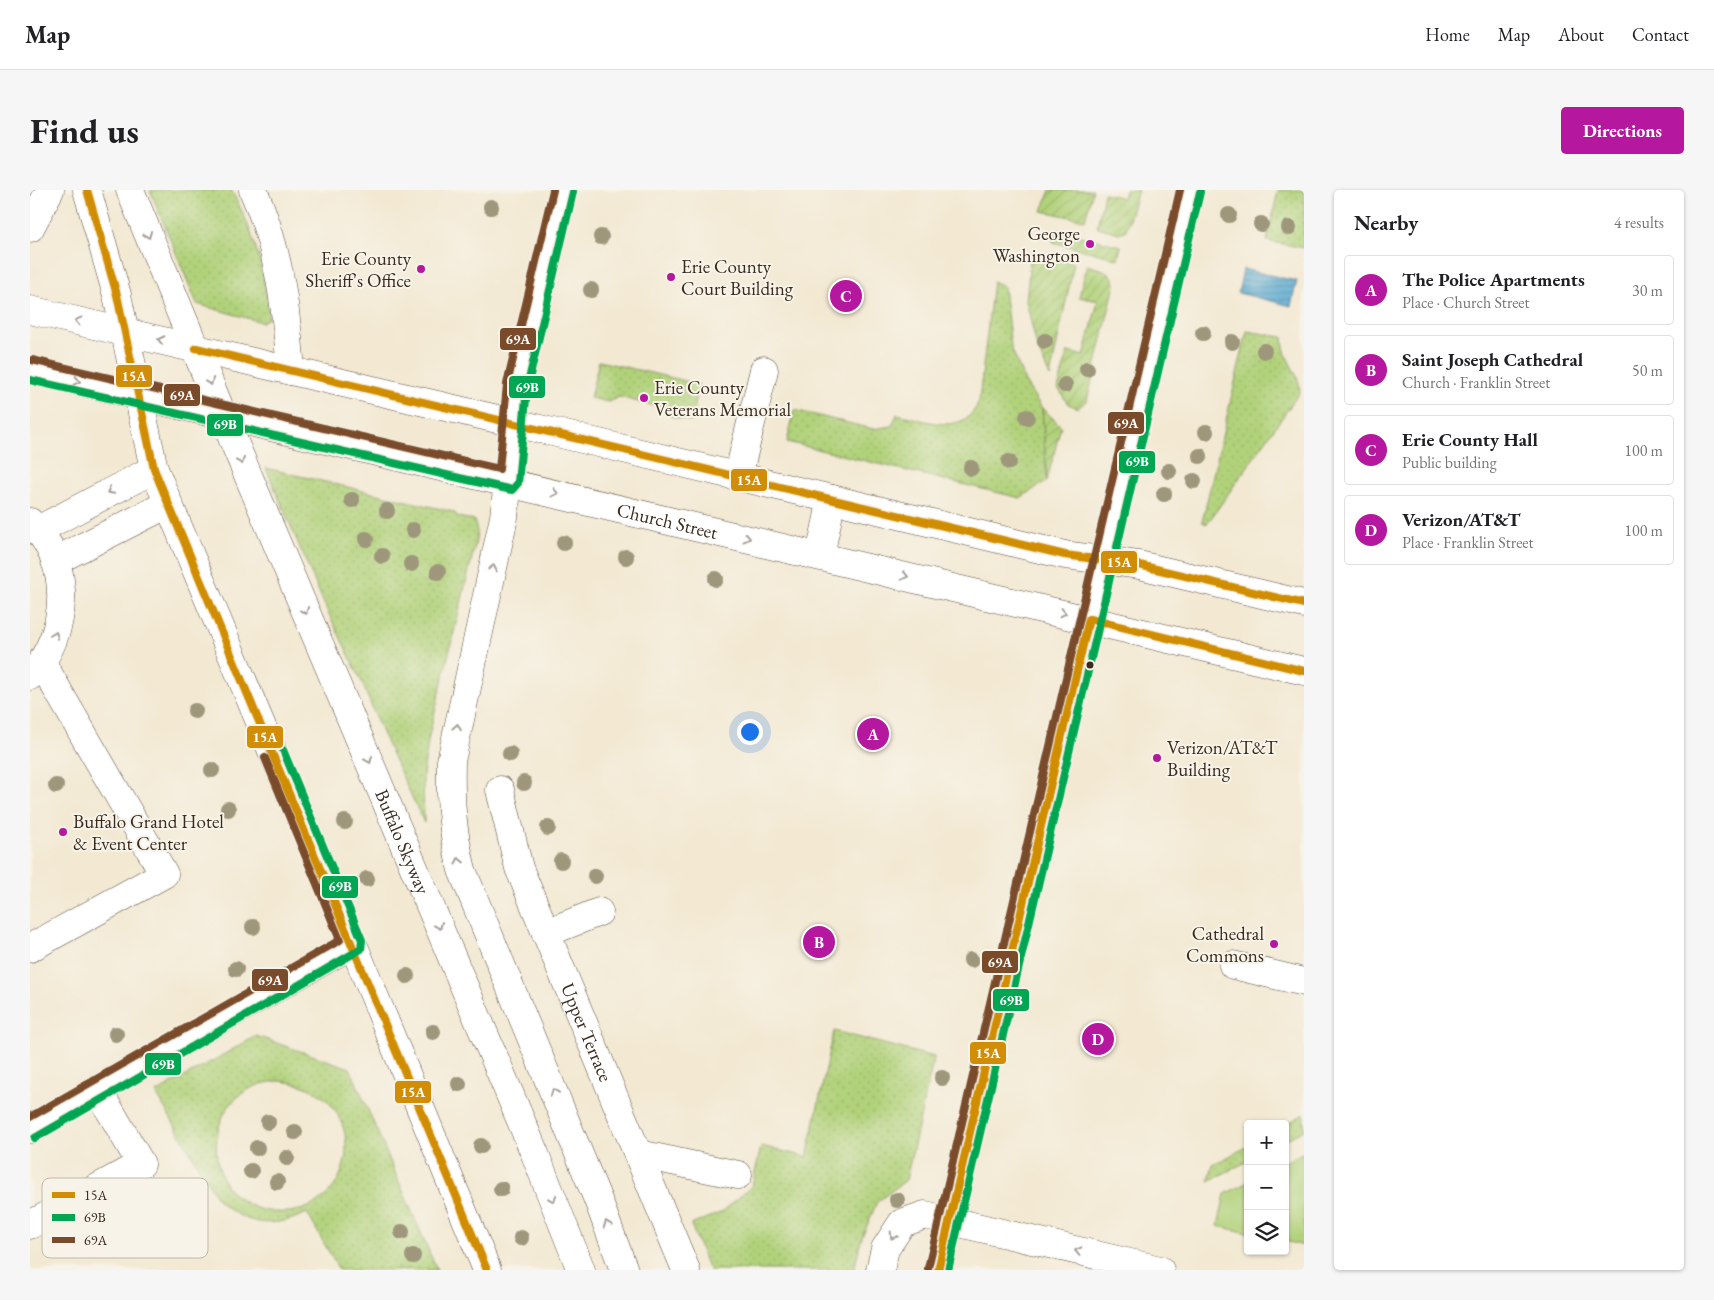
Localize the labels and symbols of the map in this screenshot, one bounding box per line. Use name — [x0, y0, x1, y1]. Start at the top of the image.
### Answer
place label: George Washington — [993, 221, 1080, 268]
one-way arrow — [142, 230, 152, 239]
marker: George Washington — [1084, 238, 1096, 250]
place label: Erie County Sheriff's Office — [305, 246, 412, 293]
place label: Erie County Court Building — [681, 254, 794, 301]
marker: Erie County Sheriff's Office — [415, 263, 427, 275]
marker: Erie County Court Building — [665, 271, 677, 283]
pin: C — [830, 277, 862, 315]
one-way arrow — [74, 316, 83, 327]
line badge: 69A — [499, 327, 537, 351]
text: 69A — [506, 330, 531, 348]
one-way arrow — [156, 335, 165, 346]
line badge: 15A — [115, 364, 153, 388]
text: 15A — [122, 367, 147, 385]
one-way arrow — [73, 375, 82, 386]
line badge: 69B — [508, 375, 546, 399]
place label: Erie County Veterans Memorial — [654, 375, 791, 422]
one-way arrow — [204, 377, 214, 386]
text: 69B — [515, 378, 539, 396]
line badge: 69A — [163, 383, 201, 407]
text: 69A — [170, 386, 195, 404]
marker: Erie County Veterans Memorial — [638, 392, 650, 404]
line badge: 69A — [1107, 411, 1145, 435]
line badge: 69B — [206, 413, 244, 437]
text: 69A — [1114, 414, 1139, 432]
text: 69B — [213, 415, 237, 433]
line badge: 69B — [1118, 450, 1156, 474]
text: 69B — [1125, 452, 1149, 470]
one-way arrow — [235, 456, 246, 465]
line badge: 15A — [730, 468, 768, 492]
text: 15A — [737, 471, 762, 489]
one-way arrow — [107, 485, 116, 495]
one-way arrow — [550, 487, 559, 498]
street label: Church Street — [615, 497, 720, 545]
one-way arrow — [743, 532, 752, 543]
line badge: 15A — [1100, 550, 1138, 574]
text: 15A — [1107, 553, 1132, 571]
one-way arrow — [487, 564, 498, 573]
one-way arrow — [901, 570, 910, 581]
one-way arrow — [299, 606, 309, 615]
one-way arrow — [1059, 607, 1068, 618]
one-way arrow — [49, 631, 59, 640]
unlabelled marker — [1085, 660, 1095, 670]
pin: A — [857, 715, 889, 753]
your location — [737, 719, 763, 745]
one-way arrow — [452, 722, 462, 731]
line badge: 15A — [246, 725, 284, 749]
text: 15A — [253, 728, 278, 746]
place label: Verizon/AT&T Building — [1167, 735, 1278, 782]
marker: Verizon/AT&T Building — [1151, 752, 1163, 764]
one-way arrow — [362, 755, 373, 764]
street label: Buffalo Skyway — [370, 785, 436, 898]
place label: Buffalo Grand Hotel & Event Center — [73, 809, 224, 856]
marker: Buffalo Grand Hotel & Event Center — [57, 826, 69, 838]
one-way arrow — [455, 857, 465, 865]
line badge: 69B — [321, 875, 359, 899]
text: 69B — [328, 877, 352, 895]
one-way arrow — [432, 921, 443, 930]
place label: Cathedral Commons — [1186, 921, 1264, 968]
pin: B — [803, 923, 835, 961]
marker: Cathedral Commons — [1268, 938, 1280, 950]
line badge: 69A — [981, 950, 1019, 974]
text: 69A — [988, 953, 1013, 971]
line badge: 69A — [251, 968, 289, 992]
text: 69A — [258, 971, 283, 989]
street label: Upper Terrace — [556, 979, 619, 1085]
line badge: 69B — [992, 988, 1030, 1012]
text: 69B — [999, 991, 1023, 1009]
pin: D — [1082, 1020, 1114, 1058]
line badge: 15A — [969, 1041, 1007, 1065]
text: 15A — [976, 1044, 1001, 1062]
line badge: 69B — [144, 1052, 182, 1076]
text: 69B — [151, 1055, 175, 1073]
line badge: 15A — [394, 1080, 432, 1104]
text: 15A — [401, 1083, 426, 1101]
one-way arrow — [549, 1089, 559, 1097]
legend — [42, 1178, 208, 1258]
text: 15A — [84, 1186, 107, 1204]
one-way arrow — [547, 1194, 558, 1203]
text: 69B — [84, 1208, 106, 1226]
one-way arrow — [603, 1220, 613, 1229]
one-way arrow — [890, 1230, 899, 1240]
text: 69A — [84, 1231, 107, 1249]
one-way arrow — [1074, 1246, 1083, 1257]

